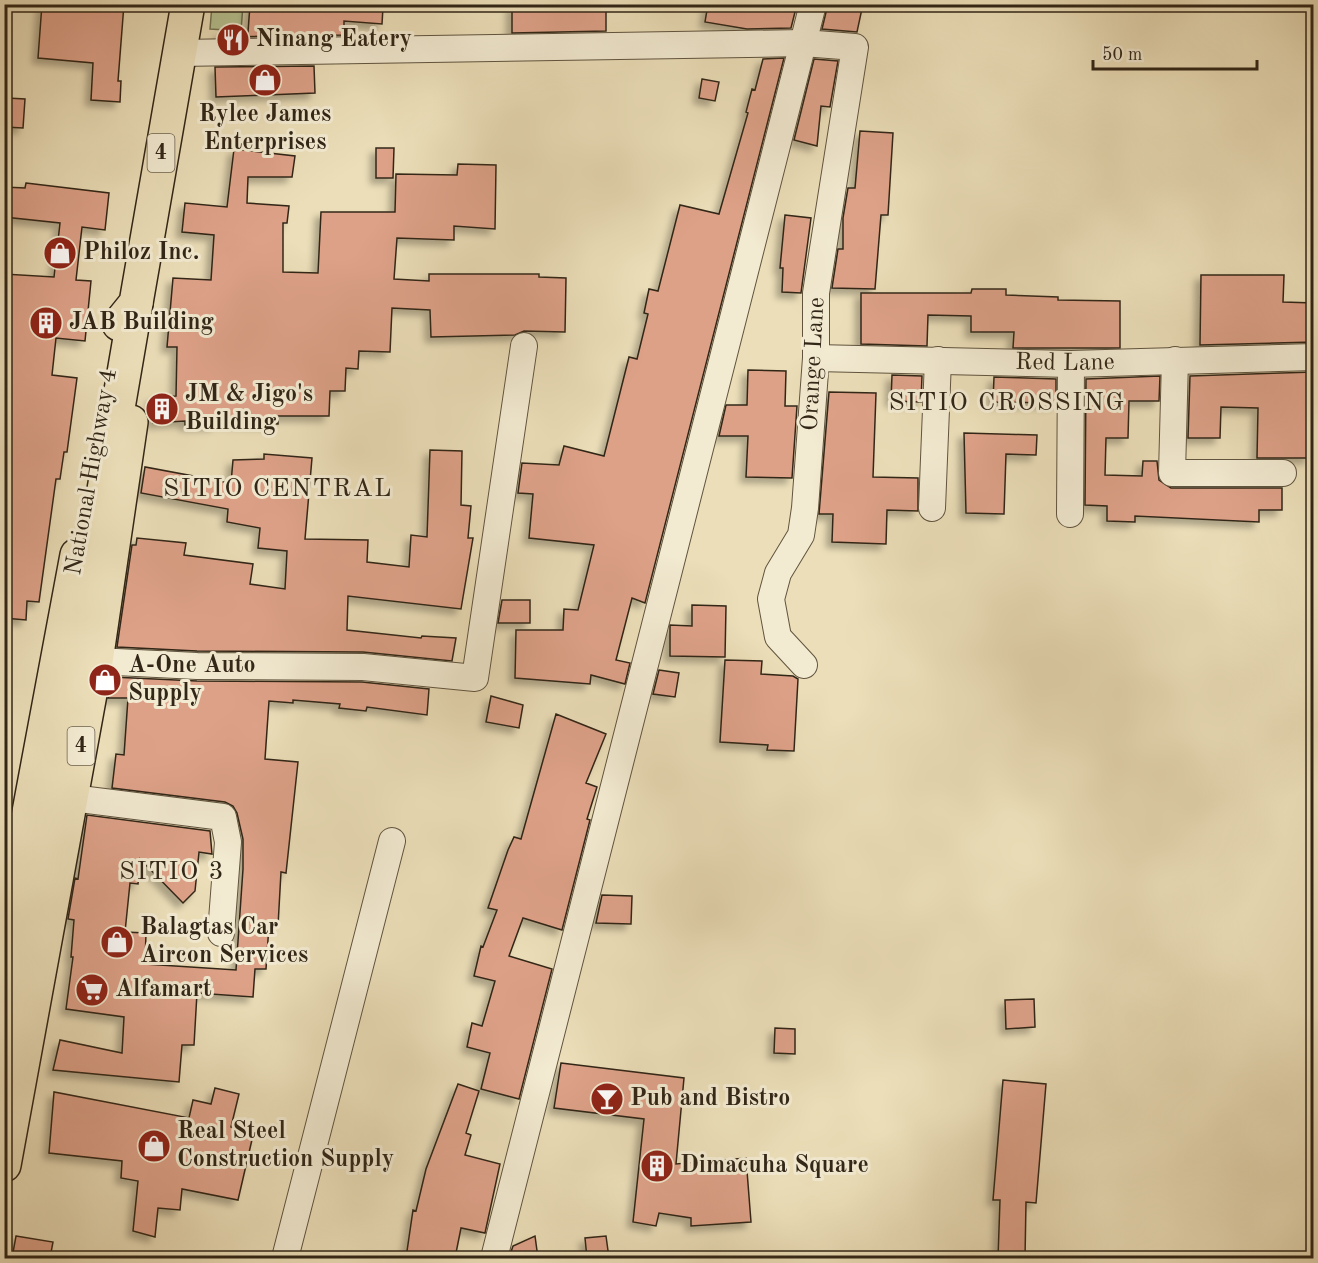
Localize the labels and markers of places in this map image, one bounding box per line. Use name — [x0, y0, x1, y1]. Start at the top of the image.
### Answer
restaurant icon: Ninang Eatery — [215, 22, 251, 58]
place label: Ninang Eatery — [256, 28, 412, 52]
shop icon: Rylee James Enterprises — [247, 62, 283, 98]
place label: Rylee James Enterprises — [199, 103, 331, 155]
shop icon: Philoz Inc. — [42, 235, 78, 271]
place label: Philoz Inc. — [83, 241, 200, 265]
building icon: JAB Building — [28, 305, 64, 341]
place label: JAB Building — [69, 311, 215, 335]
place label: JM & Jigo's Building — [185, 383, 313, 435]
building icon: JM & Jigo's Building — [144, 391, 180, 427]
place label: A-One Auto Supply — [128, 654, 256, 706]
shop icon: A-One Auto Supply — [87, 662, 123, 698]
place label: Balagtas Car Aircon Services — [140, 916, 308, 968]
shop icon: Balagtas Car Aircon Services — [99, 924, 135, 960]
supermarket icon: Alfamart — [74, 972, 110, 1008]
place label: Alfamart — [115, 978, 212, 1002]
bar icon: Pub and Bistro — [589, 1081, 625, 1117]
place label: Pub and Bistro — [630, 1087, 790, 1111]
place label: Real Steel Construction Supply — [177, 1120, 394, 1172]
shop icon: Real Steel Construction Supply — [136, 1128, 172, 1164]
building icon: Dimacuha Square — [639, 1148, 675, 1184]
place label: Dimacuha Square — [680, 1154, 869, 1178]

